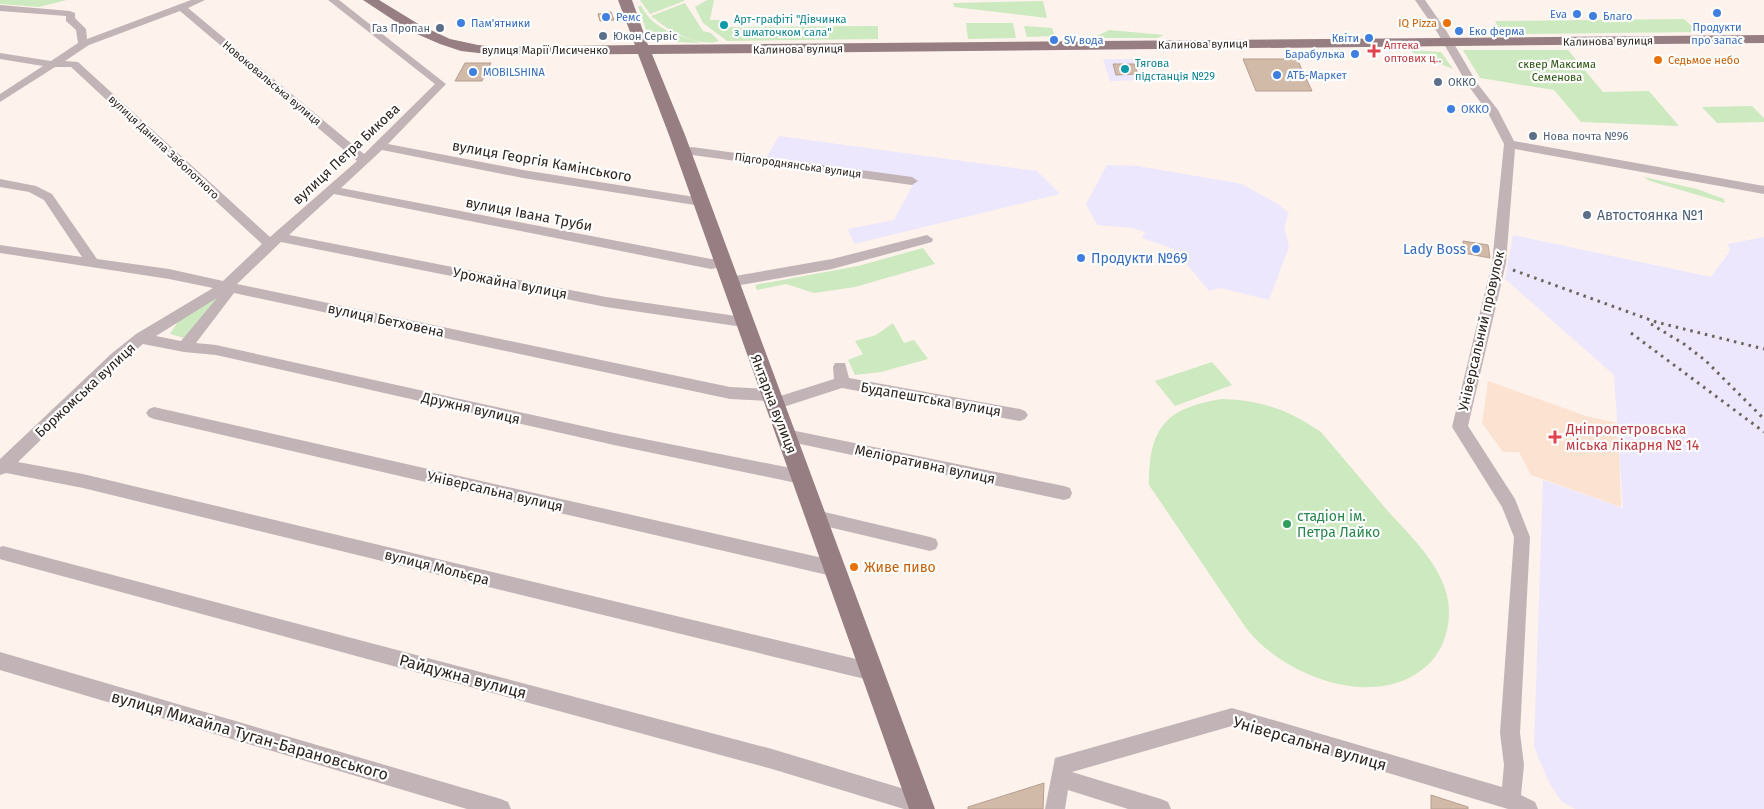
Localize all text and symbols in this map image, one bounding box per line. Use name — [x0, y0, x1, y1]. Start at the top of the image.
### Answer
marker: Продукти про запас — [1711, 7, 1723, 19]
place label: Eva — [1550, 8, 1567, 21]
marker: Eva — [1571, 8, 1583, 20]
marker: Благо — [1587, 10, 1599, 22]
place label: Благо — [1603, 10, 1632, 23]
marker: Ремс — [600, 11, 612, 23]
place label: Ремс — [616, 11, 641, 24]
place label: Арт-графіті "Дівчинка з шматочком сала" — [734, 13, 847, 39]
marker: Пам'ятники — [455, 17, 467, 29]
place label: Пам'ятники — [471, 17, 530, 30]
place label: IQ Pizza — [1398, 17, 1437, 30]
marker: IQ Pizza — [1441, 17, 1453, 29]
marker: Арт-графіті "Дівчинка з шматочком сала" — [718, 19, 730, 31]
place label: Продукти про запас — [1691, 21, 1743, 47]
place label: Газ Пропан — [372, 22, 430, 35]
marker: Газ Пропан — [434, 22, 446, 34]
marker: Еко ферма — [1453, 25, 1465, 37]
place label: Еко ферма — [1469, 25, 1525, 38]
marker: Юкон Сервіс — [597, 30, 609, 42]
place label: Юкон Сервіс — [613, 30, 677, 43]
place label: Квіти — [1332, 32, 1359, 45]
marker: Квіти — [1363, 32, 1375, 44]
marker: SV вода — [1048, 34, 1060, 46]
place label: SV вода — [1064, 34, 1103, 47]
street label: Калинова вулиця — [1563, 34, 1653, 49]
street label: Калинова вулиця — [1158, 37, 1248, 52]
street label: Новоковальська вулиця — [220, 38, 324, 128]
place label: Аптека оптових ц‥ — [1384, 39, 1442, 65]
street label: Калинова вулиця — [753, 42, 843, 57]
street label: вулиця Марії Лисиченко — [482, 44, 608, 57]
marker: Аптека оптових ц‥ — [1368, 45, 1380, 57]
place label: Барабулька — [1285, 48, 1345, 61]
marker: Барабулька — [1349, 48, 1361, 60]
marker: Седьмое небо — [1652, 54, 1664, 66]
place label: Седьмое небо — [1668, 54, 1740, 67]
place label: Тягова пiдстанцiя №29 — [1135, 57, 1215, 83]
park label: сквер Максима Семенова — [1518, 58, 1596, 84]
marker: Тягова пiдстанцiя №29 — [1119, 63, 1131, 75]
marker: MOBILSHINA — [467, 66, 479, 78]
place label: MOBILSHINA — [483, 66, 546, 79]
marker: АТБ-Маркет — [1271, 69, 1283, 81]
place label: АТБ-Маркет — [1287, 69, 1347, 82]
marker: ОККО — [1432, 76, 1444, 88]
place label: ОККО — [1448, 76, 1476, 89]
street label: вулиця Данила Заболотного — [106, 93, 222, 202]
street label: вулиця Петра Бикова — [289, 100, 403, 208]
marker: OKKO — [1445, 103, 1457, 115]
place label: OKKO — [1461, 103, 1489, 116]
marker: Нова почта №96 — [1527, 130, 1539, 142]
place label: Нова почта №96 — [1543, 130, 1628, 143]
street label: вулиця Георгія Камінського — [451, 137, 633, 186]
street label: Підгороднянська вулиця — [734, 150, 862, 181]
street label: вулиця Івана Труби — [464, 194, 594, 235]
place label: Автостоянка №1 — [1597, 207, 1704, 224]
marker: Автостоянка №1 — [1581, 209, 1593, 221]
place label: Lady Boss — [1403, 241, 1466, 258]
marker: Lady Boss — [1470, 243, 1482, 255]
street label: Універсальний провулок — [1455, 249, 1508, 413]
place label: Продукти №69 — [1091, 250, 1188, 267]
marker: Продукти №69 — [1075, 252, 1087, 264]
street label: Урожайна вулиця — [451, 264, 569, 303]
street label: вулиця Бетховена — [326, 300, 446, 341]
street label: Боржомська вулиця — [32, 339, 139, 441]
street label: Янтарна вулиця — [747, 352, 800, 456]
street label: Будапештська вулиця — [859, 379, 1002, 420]
street label: Дружня вулиця — [419, 389, 522, 428]
place label: Дніпропетровська міська лікарня № 14 — [1565, 421, 1700, 454]
marker: Дніпропетровська міська лікарня № 14 — [1548, 430, 1562, 444]
street label: Меліоративна вулиця — [853, 441, 997, 488]
street label: Універсальна вулиця — [425, 468, 565, 515]
place label: стадіон ім. Петра Лайко — [1297, 508, 1380, 541]
marker: стадіон ім. Петра Лайко — [1281, 518, 1293, 530]
street label: вулиця Мольєра — [383, 546, 491, 589]
place label: Живе пиво — [864, 559, 936, 576]
marker: Живе пиво — [848, 561, 860, 573]
street label: Райдужна вулиця — [397, 650, 529, 703]
street label: вулиця Михайла Туган-Барановського — [109, 687, 390, 784]
street label: Універсальна вулиця — [1231, 712, 1389, 775]

